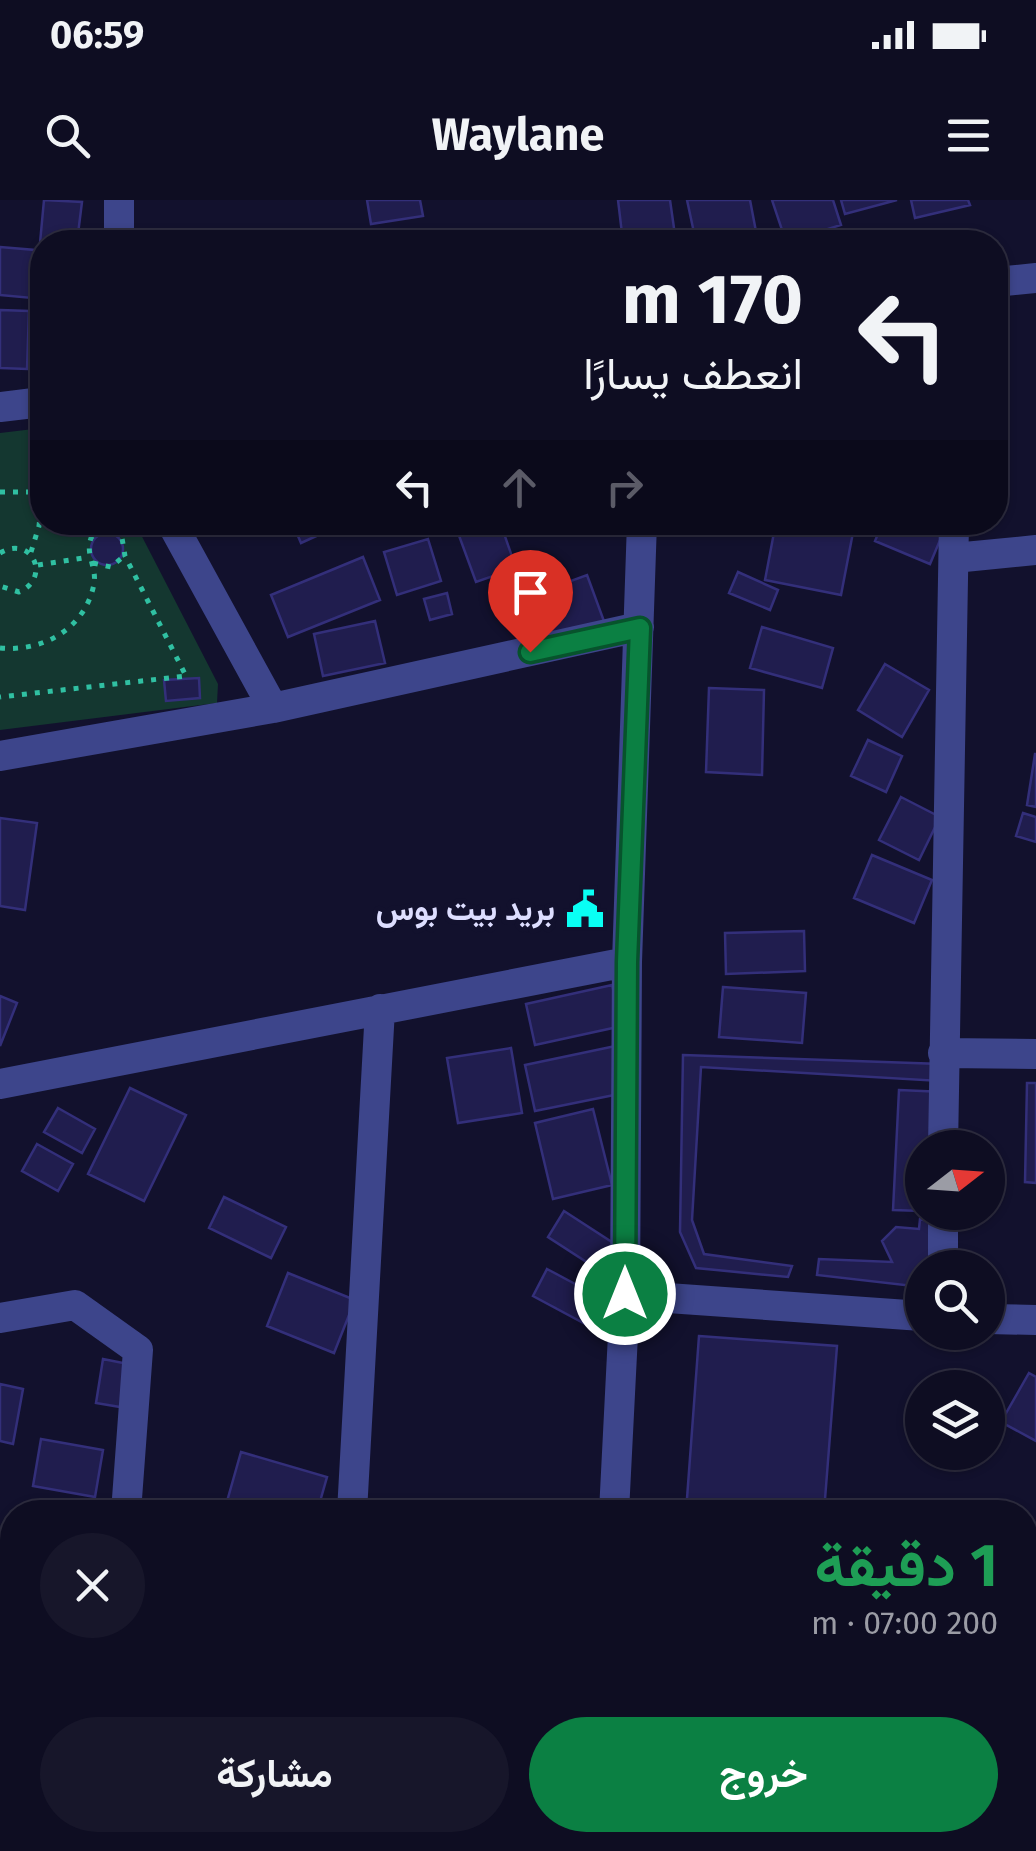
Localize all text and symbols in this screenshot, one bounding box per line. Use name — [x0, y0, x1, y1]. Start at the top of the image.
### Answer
text: 06:59 — [50, 12, 144, 58]
icon: search — [40, 108, 95, 163]
text: Waylane — [432, 108, 604, 162]
icon: menu — [941, 108, 996, 163]
text: 170 m — [622, 258, 803, 342]
icon: left — [838, 270, 968, 400]
text: انعطف يسارًا — [583, 347, 803, 401]
icon: left — [387, 460, 442, 515]
icon: ahead — [492, 460, 547, 515]
icon: right — [597, 460, 652, 515]
pin — [488, 550, 573, 653]
icon: arrive — [503, 565, 558, 620]
public building icon: بريد بيت بوس — [564, 888, 606, 930]
place label: بريد بيت بوس — [376, 890, 555, 929]
north arrow — [905, 1130, 1005, 1230]
map controls — [905, 1130, 1005, 1470]
position arrow — [573, 1242, 677, 1346]
button: search — [905, 1250, 1005, 1350]
button: layers — [905, 1370, 1005, 1470]
text: 1 دقيقة — [814, 1530, 998, 1602]
button: close — [40, 1533, 145, 1638]
text: 200 m · 07:00 — [811, 1604, 998, 1642]
button: مشاركة — [40, 1717, 509, 1832]
button: خروج — [529, 1717, 998, 1832]

